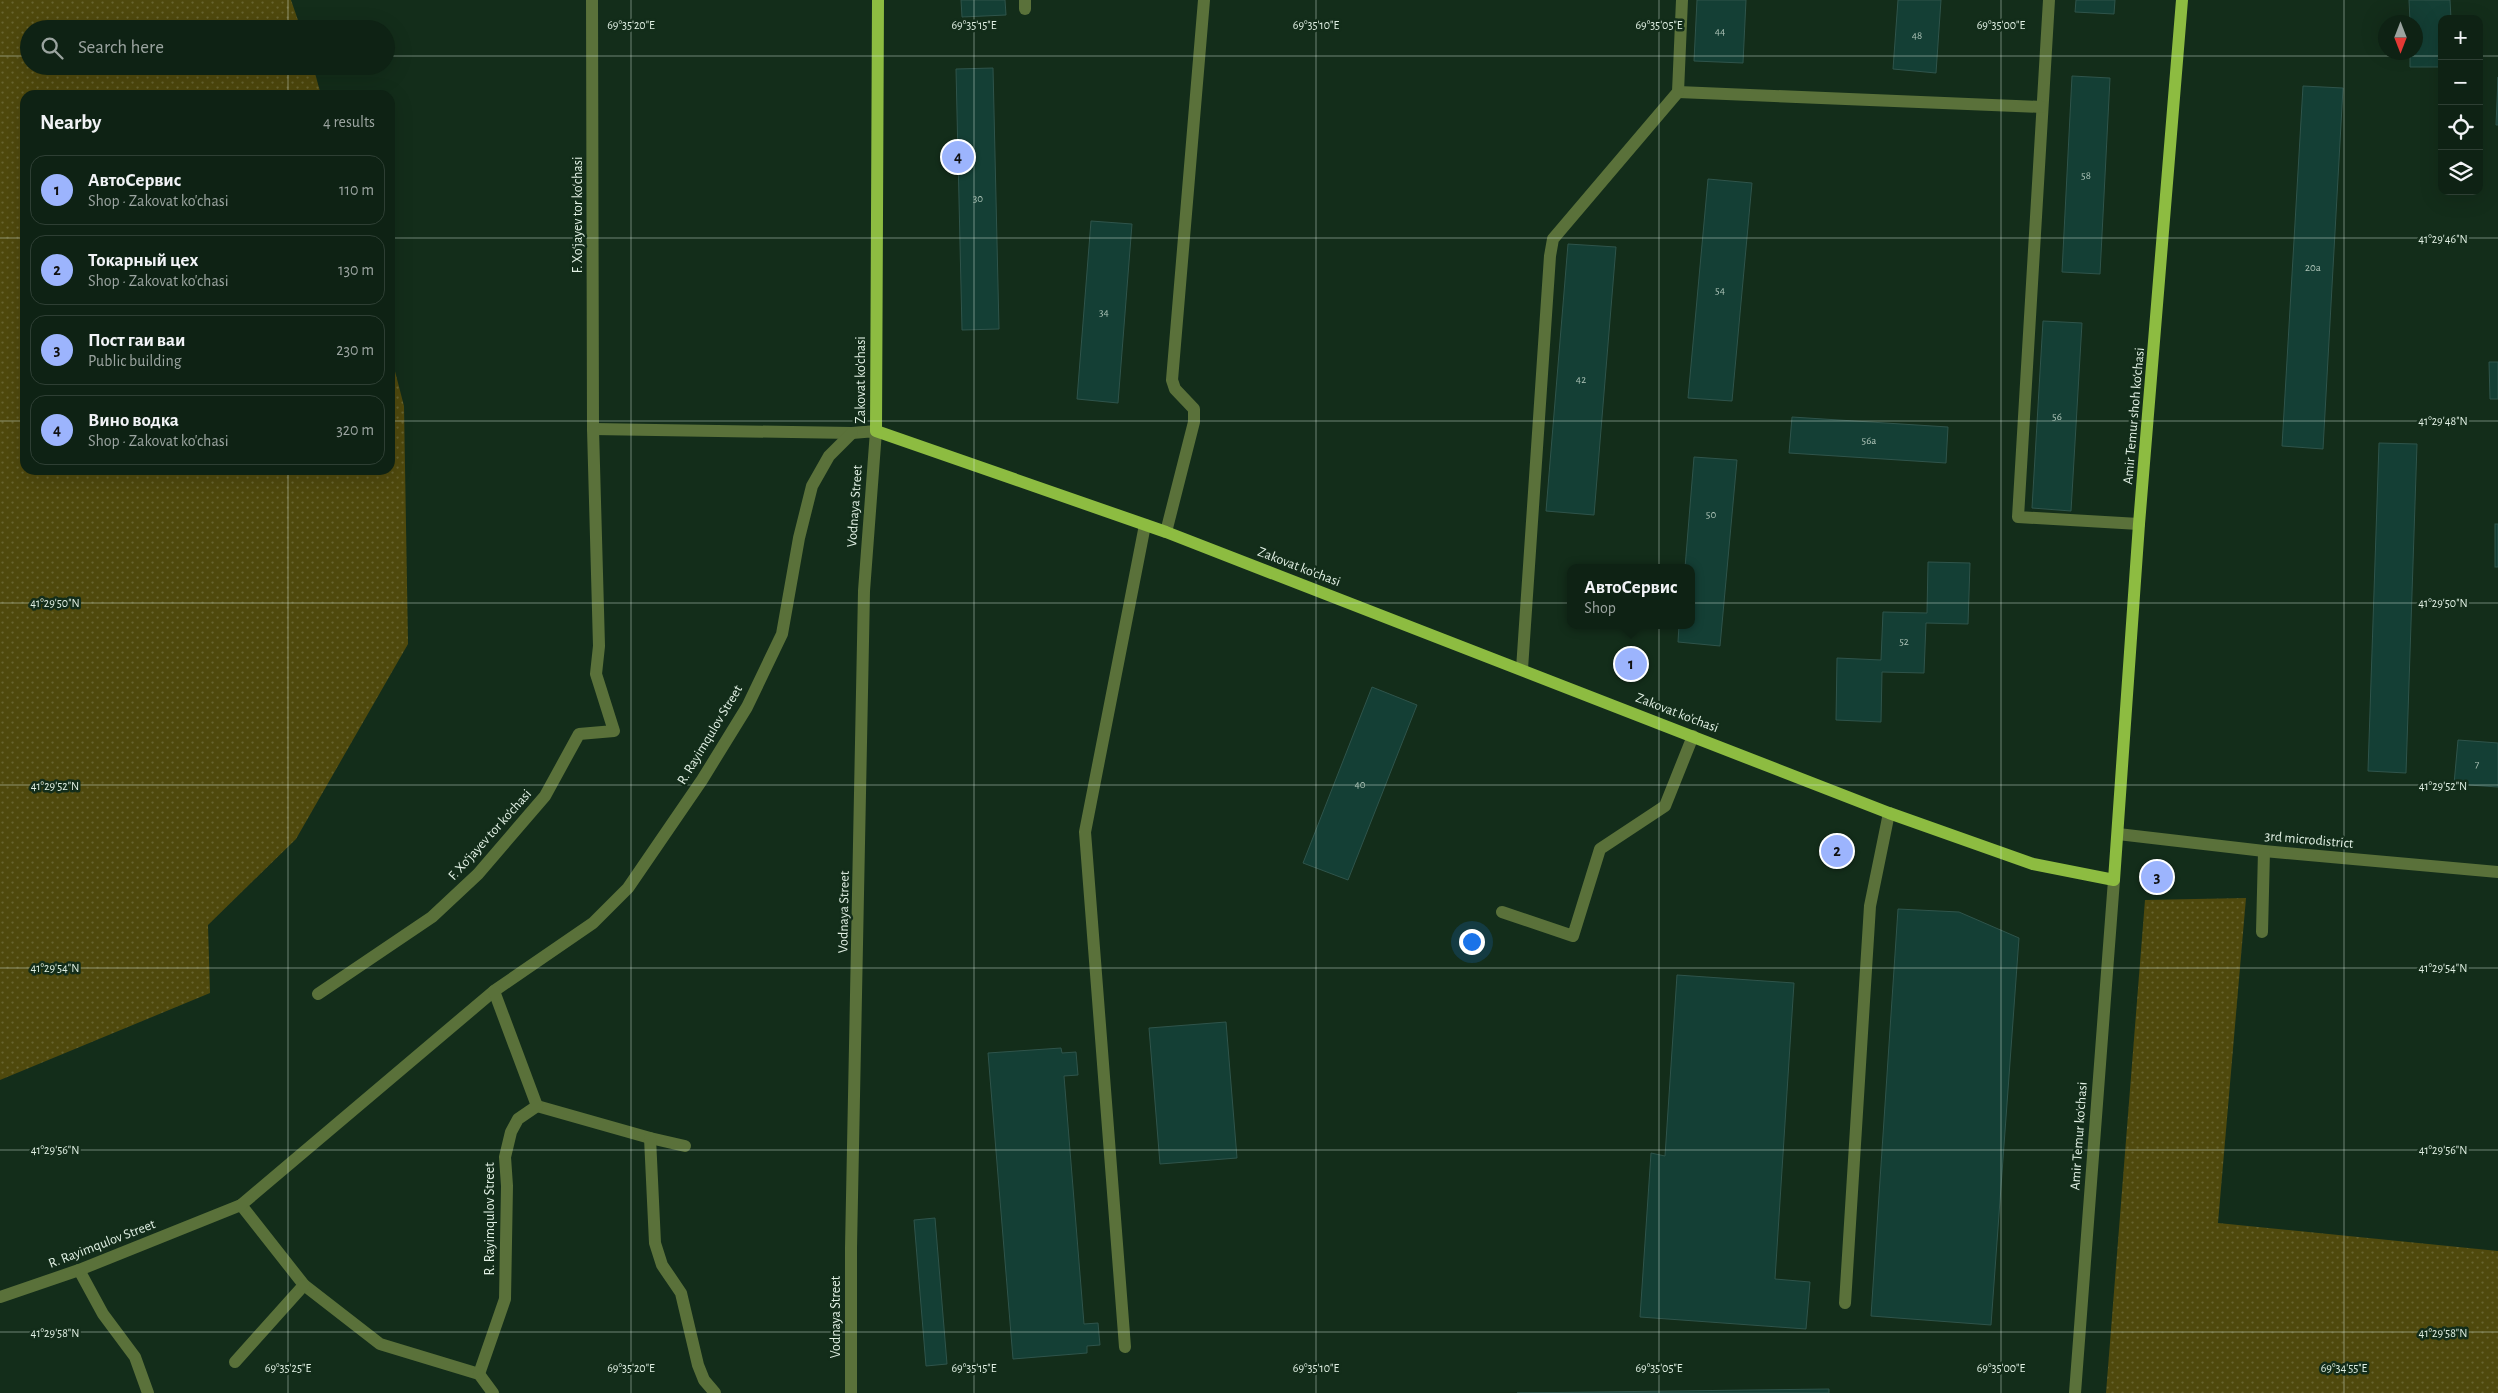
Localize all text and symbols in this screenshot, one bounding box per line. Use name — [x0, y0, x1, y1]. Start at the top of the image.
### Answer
north arrow — [2378, 15, 2423, 60]
map controls — [2438, 15, 2483, 195]
button: + — [2438, 15, 2483, 60]
text: 69°35'20"E — [607, 19, 655, 31]
text: 69°35'15"E — [951, 19, 997, 31]
text: 69°35'10"E — [1293, 19, 1339, 31]
text: 69°35'05"E — [1635, 19, 1683, 31]
text: 69°35'00"E — [1977, 19, 2025, 31]
search box — [20, 20, 395, 75]
house number: 44 — [1715, 26, 1725, 37]
house number: 48 — [1912, 30, 1922, 41]
icon: search — [38, 34, 66, 62]
text: Search here — [78, 38, 164, 57]
button: − — [2438, 60, 2483, 105]
button: locate — [2438, 105, 2483, 150]
text: Nearby — [40, 112, 101, 133]
text: 4 results — [323, 114, 375, 130]
pin: 4 — [942, 138, 974, 176]
button: layers — [2438, 150, 2483, 195]
street label: F. Xo‘jayev tor ko‘chasi — [571, 157, 585, 273]
house number: 58 — [2081, 170, 2091, 181]
text: АвтоСервис — [88, 171, 181, 190]
text: 1 — [54, 182, 60, 198]
text: 110 m — [339, 182, 374, 198]
text: Shop · Zakovat ko'chasi — [88, 193, 229, 209]
house number: 30 — [973, 193, 983, 204]
text: 41°29'46"N — [2418, 233, 2468, 245]
text: Токарный цех — [88, 251, 198, 270]
text: 2 — [53, 262, 61, 278]
text: 130 m — [338, 262, 374, 278]
house number: 20a — [2305, 262, 2321, 273]
text: Shop · Zakovat ko'chasi — [88, 273, 229, 289]
house number: 54 — [1715, 285, 1725, 296]
house number: 34 — [1099, 307, 1109, 318]
text: Пост гаи ваи — [88, 331, 185, 350]
street label: Zakovat ko'chasi — [854, 336, 868, 424]
text: 3 — [54, 342, 60, 358]
text: 230 m — [336, 342, 374, 358]
street label: Amir Temur shoh ko‘chasi — [2121, 347, 2147, 485]
text: Public building — [88, 353, 182, 369]
house number: 42 — [1576, 374, 1586, 385]
text: Вино водка — [88, 411, 179, 430]
house number: 56 — [2052, 411, 2062, 422]
text: 41°29'48"N — [2418, 415, 2468, 427]
text: 4 — [53, 422, 61, 438]
text: 320 m — [336, 422, 374, 438]
text: Shop · Zakovat ko'chasi — [88, 433, 229, 449]
house number: 56a — [1862, 435, 1876, 446]
street label: Vodnaya Street — [845, 464, 865, 548]
house number: 50 — [1706, 509, 1716, 520]
street label: Zakovat ko'chasi — [1256, 545, 1342, 589]
popup — [1567, 564, 1695, 629]
text: АвтоСервис — [1584, 578, 1678, 597]
text: 41°29'50"N — [30, 597, 80, 609]
text: 41°29'50"N — [2418, 597, 2468, 609]
text: Shop — [1584, 600, 1616, 616]
house number: 52 — [1899, 636, 1909, 647]
pin: 1 — [1615, 645, 1647, 683]
street label: R. Rayimqulov Street — [675, 682, 745, 787]
street label: Zakovat ko'chasi — [1634, 691, 1720, 735]
house number: 7 — [2475, 759, 2480, 770]
house number: 40 — [1354, 779, 1366, 790]
text: 41°29'52"N — [31, 780, 79, 792]
text: 41°29'52"N — [2419, 780, 2467, 792]
street label: F. Xo‘jayev tor ko‘chasi — [446, 787, 534, 883]
street label: 3rd microdistrict — [2264, 829, 2355, 851]
pin: 2 — [1821, 832, 1853, 870]
pin: 3 — [2141, 858, 2173, 896]
street label: Vodnaya Street — [836, 870, 852, 953]
your location — [1459, 929, 1485, 955]
text: 41°29'54"N — [31, 962, 79, 974]
text: 41°29'54"N — [2419, 962, 2467, 974]
street label: Amir Temur ko'chasi — [2068, 1081, 2090, 1191]
text: 41°29'56"N — [31, 1144, 79, 1156]
text: 41°29'56"N — [2419, 1144, 2467, 1156]
street label: R. Rayimqulov Street — [483, 1162, 497, 1276]
street label: R. Rayimqulov Street — [47, 1217, 158, 1271]
street label: Vodnaya Street — [829, 1275, 843, 1358]
text: 41°29'58"N — [31, 1327, 79, 1339]
text: 41°29'58"N — [2419, 1327, 2467, 1339]
text: 69°35'25"E — [265, 1362, 311, 1374]
text: 69°35'20"E — [607, 1362, 655, 1374]
text: 69°35'15"E — [951, 1362, 997, 1374]
text: 69°35'10"E — [1293, 1362, 1339, 1374]
text: 69°35'05"E — [1635, 1362, 1683, 1374]
text: 69°35'00"E — [1977, 1362, 2025, 1374]
text: 69°34'55"E — [2321, 1362, 2368, 1374]

